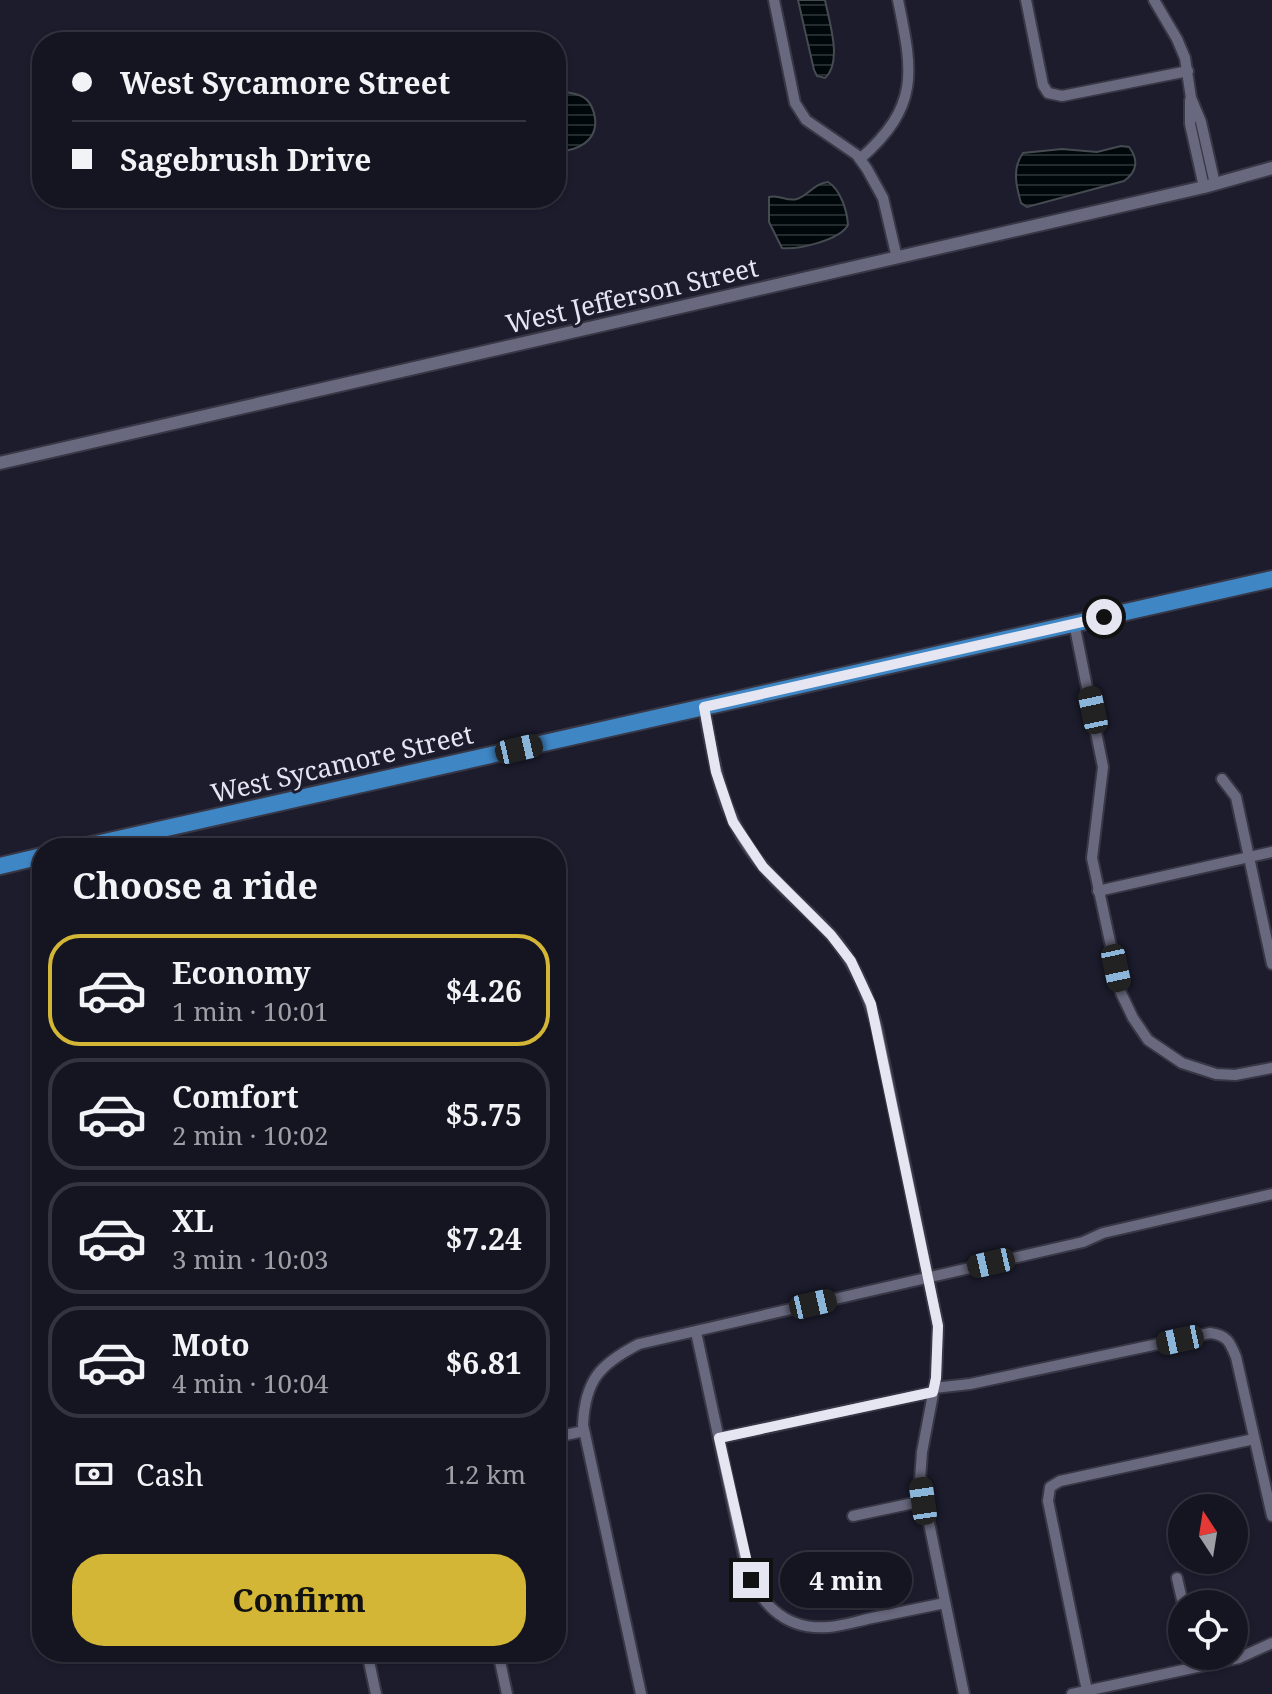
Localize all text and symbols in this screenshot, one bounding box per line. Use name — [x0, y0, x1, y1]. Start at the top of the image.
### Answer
text: West Sycamore Street — [120, 62, 450, 103]
text: Sagebrush Drive — [120, 139, 371, 180]
street label: West Jefferson Street — [502, 248, 761, 342]
route start — [1086, 599, 1122, 635]
car — [1076, 684, 1110, 736]
street label: West Sycamore Street — [207, 715, 476, 811]
car — [493, 732, 545, 766]
text: Choose a ride — [72, 861, 318, 910]
car — [1099, 942, 1133, 994]
text: Economy — [172, 952, 311, 993]
icon: car — [76, 954, 148, 1026]
text: $4.26 — [445, 970, 522, 1011]
text: 1 min · 10:01 — [172, 993, 329, 1029]
text: Comfort — [172, 1076, 299, 1117]
icon: car — [76, 1078, 148, 1150]
text: $5.75 — [445, 1094, 522, 1135]
text: 2 min · 10:02 — [172, 1117, 329, 1153]
text: XL — [172, 1200, 214, 1241]
icon: car — [76, 1202, 148, 1274]
text: $7.24 — [445, 1218, 522, 1259]
text: 3 min · 10:03 — [172, 1241, 329, 1277]
car — [965, 1246, 1017, 1280]
car — [787, 1287, 839, 1321]
car — [1154, 1323, 1206, 1357]
text: Moto — [172, 1324, 250, 1365]
icon: car — [76, 1326, 148, 1398]
text: $6.81 — [445, 1342, 522, 1383]
text: 4 min · 10:04 — [172, 1365, 329, 1401]
icon: cash — [72, 1452, 116, 1496]
text: Cash — [136, 1454, 204, 1495]
text: 1.2 km — [444, 1456, 526, 1492]
car — [908, 1476, 938, 1526]
north arrow — [1168, 1494, 1248, 1574]
map controls — [1168, 1494, 1248, 1670]
callout: 4 min — [779, 1552, 911, 1608]
button: Confirm — [72, 1554, 526, 1646]
route end — [733, 1562, 769, 1598]
text: 4 min — [809, 1562, 883, 1598]
button: locate — [1168, 1590, 1248, 1670]

